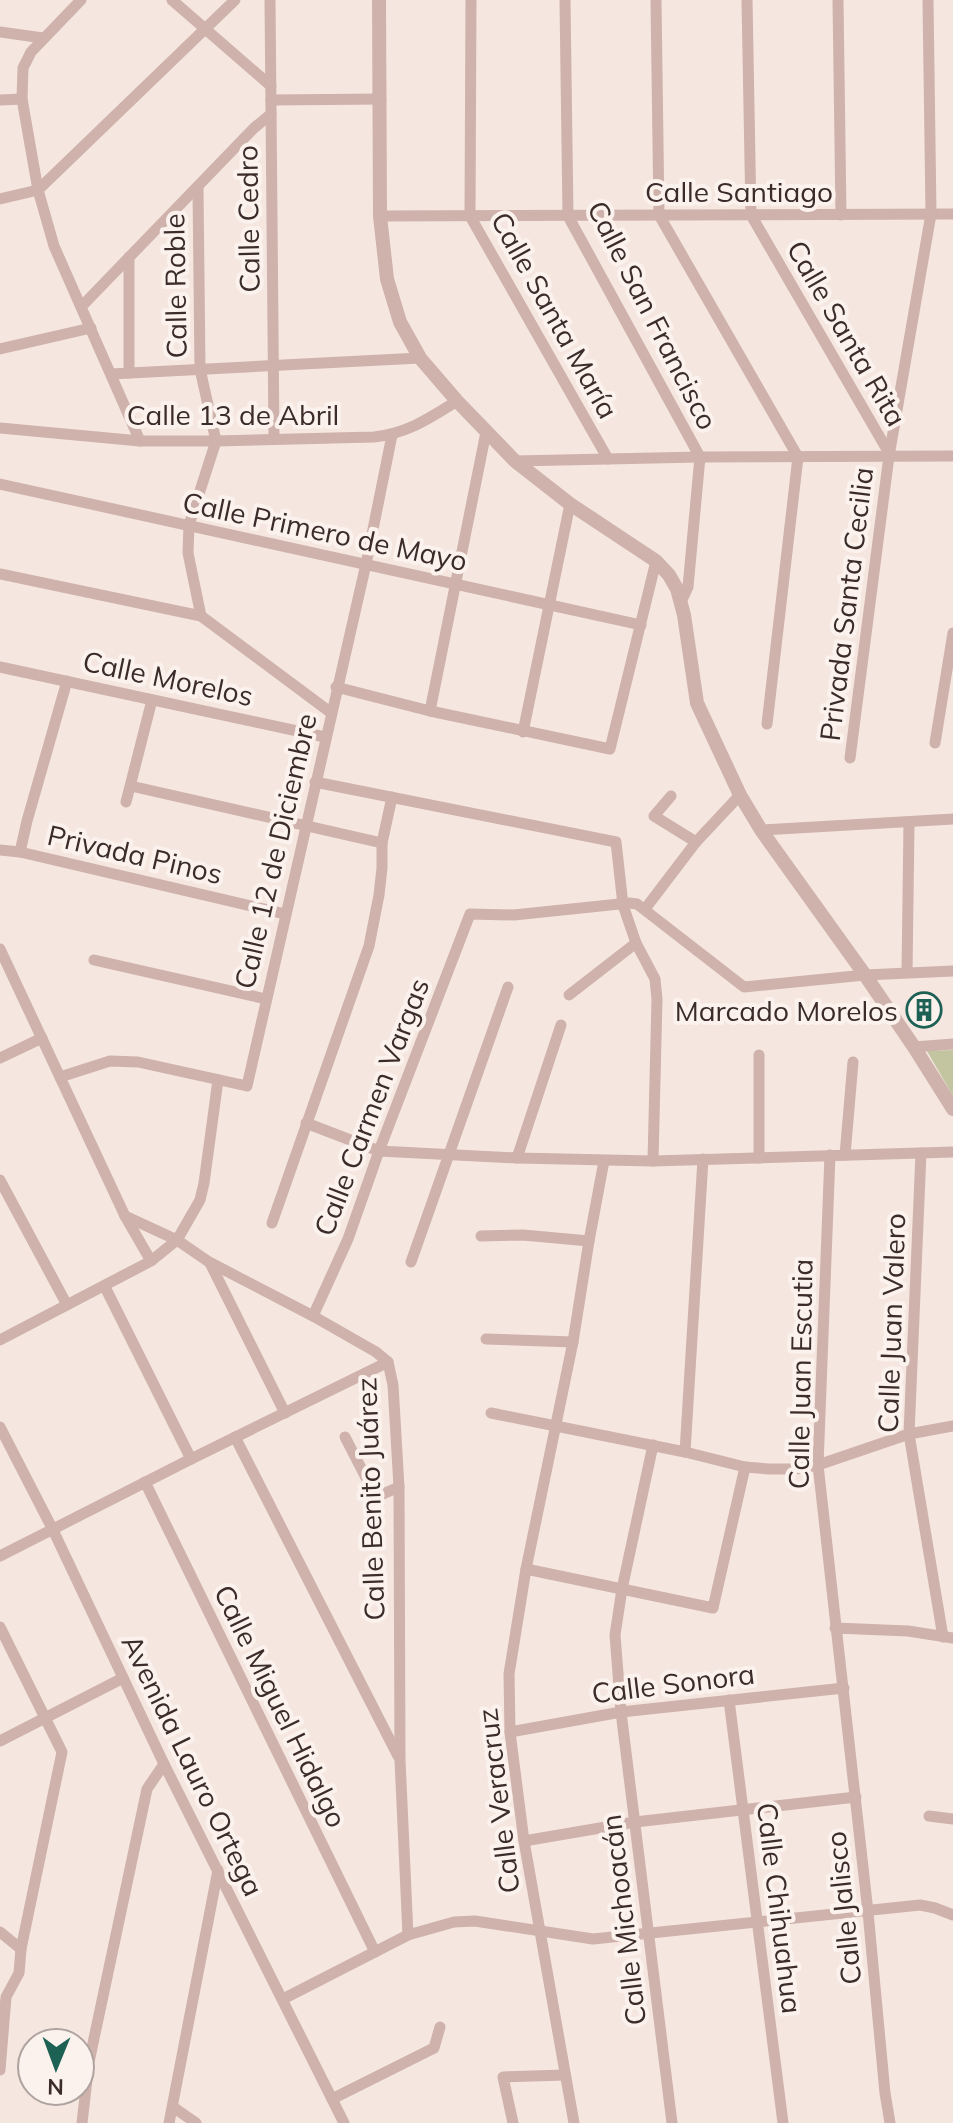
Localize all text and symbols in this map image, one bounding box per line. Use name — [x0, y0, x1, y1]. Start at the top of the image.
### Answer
street label: Calle Cedro — [229, 145, 267, 293]
street label: Calle Santiago — [645, 174, 833, 209]
street label: Calle San Francisco — [580, 195, 726, 435]
street label: Calle Santa María — [484, 206, 626, 424]
street label: Calle Roble — [156, 213, 194, 359]
street label: Calle Santa Rita — [780, 234, 914, 432]
street label: Calle 13 de Abril — [127, 397, 339, 432]
street label: Privada Santa Cecilia — [812, 465, 880, 743]
street label: Calle Primero de Mayo — [180, 484, 470, 578]
street label: Calle Morelos — [80, 643, 256, 713]
street label: Calle 12 de Diciembre — [226, 710, 324, 992]
street label: Privada Pinos — [44, 817, 226, 891]
street label: Calle Carmen Vargas — [306, 973, 436, 1241]
building icon: Marcado Morelos — [905, 991, 943, 1029]
place label: Marcado Morelos — [675, 993, 898, 1028]
street label: Calle Juan Valero — [870, 1213, 912, 1433]
street label: Calle Juan Escutia — [780, 1258, 820, 1490]
street label: Calle Benito Juárez — [348, 1377, 392, 1621]
street label: Calle Miguel Hidalgo — [207, 1579, 355, 1833]
street label: Avenida Lauro Ortega — [115, 1629, 271, 1901]
street label: Calle Sonora — [589, 1656, 757, 1710]
street label: Calle Veracruz — [469, 1707, 527, 1895]
street label: Calle Chihuahua — [750, 1800, 810, 2016]
street label: Calle Michoacán — [593, 1813, 653, 2027]
street label: Calle Jalisco — [818, 1830, 868, 1986]
north arrow — [16, 2027, 96, 2107]
text: N — [47, 2073, 64, 2101]

